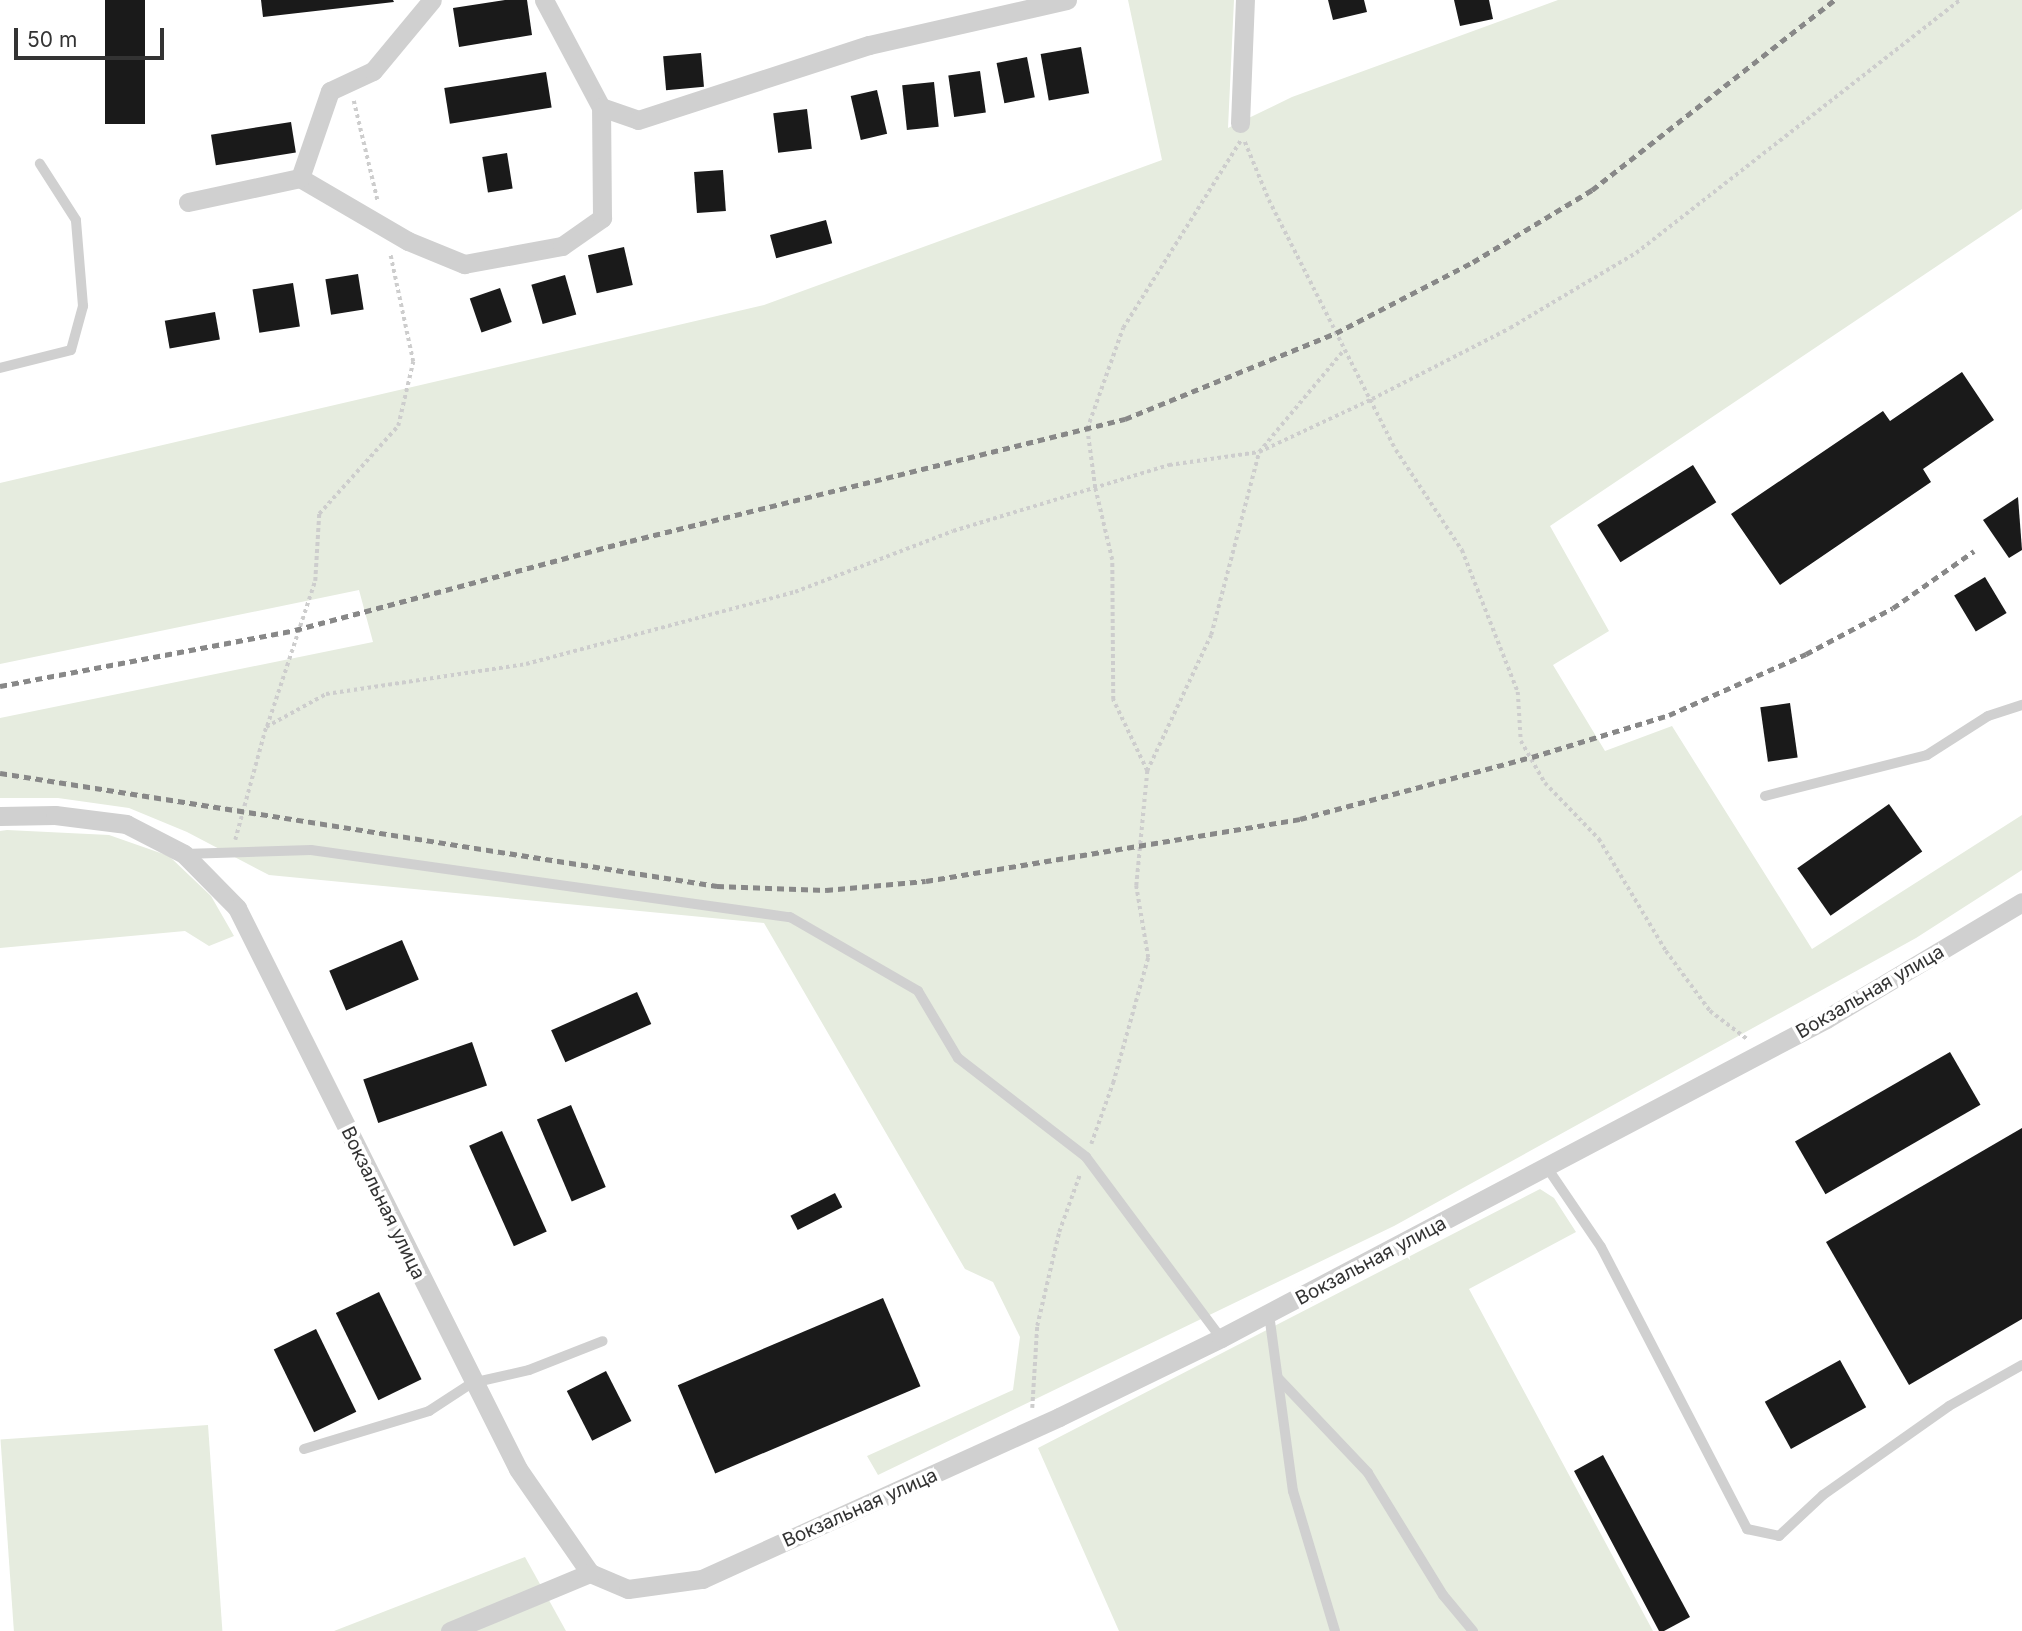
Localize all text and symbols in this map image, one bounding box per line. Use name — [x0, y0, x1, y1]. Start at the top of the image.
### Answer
scale bar — [18, 14, 168, 58]
text: 50 m — [27, 27, 77, 52]
street label: Вокзальная улица — [1792, 940, 1948, 1044]
street label: Вокзальная улица — [336, 1123, 430, 1283]
street label: Вокзальная улица — [1292, 1212, 1450, 1310]
street label: Вокзальная улица — [779, 1464, 941, 1552]

